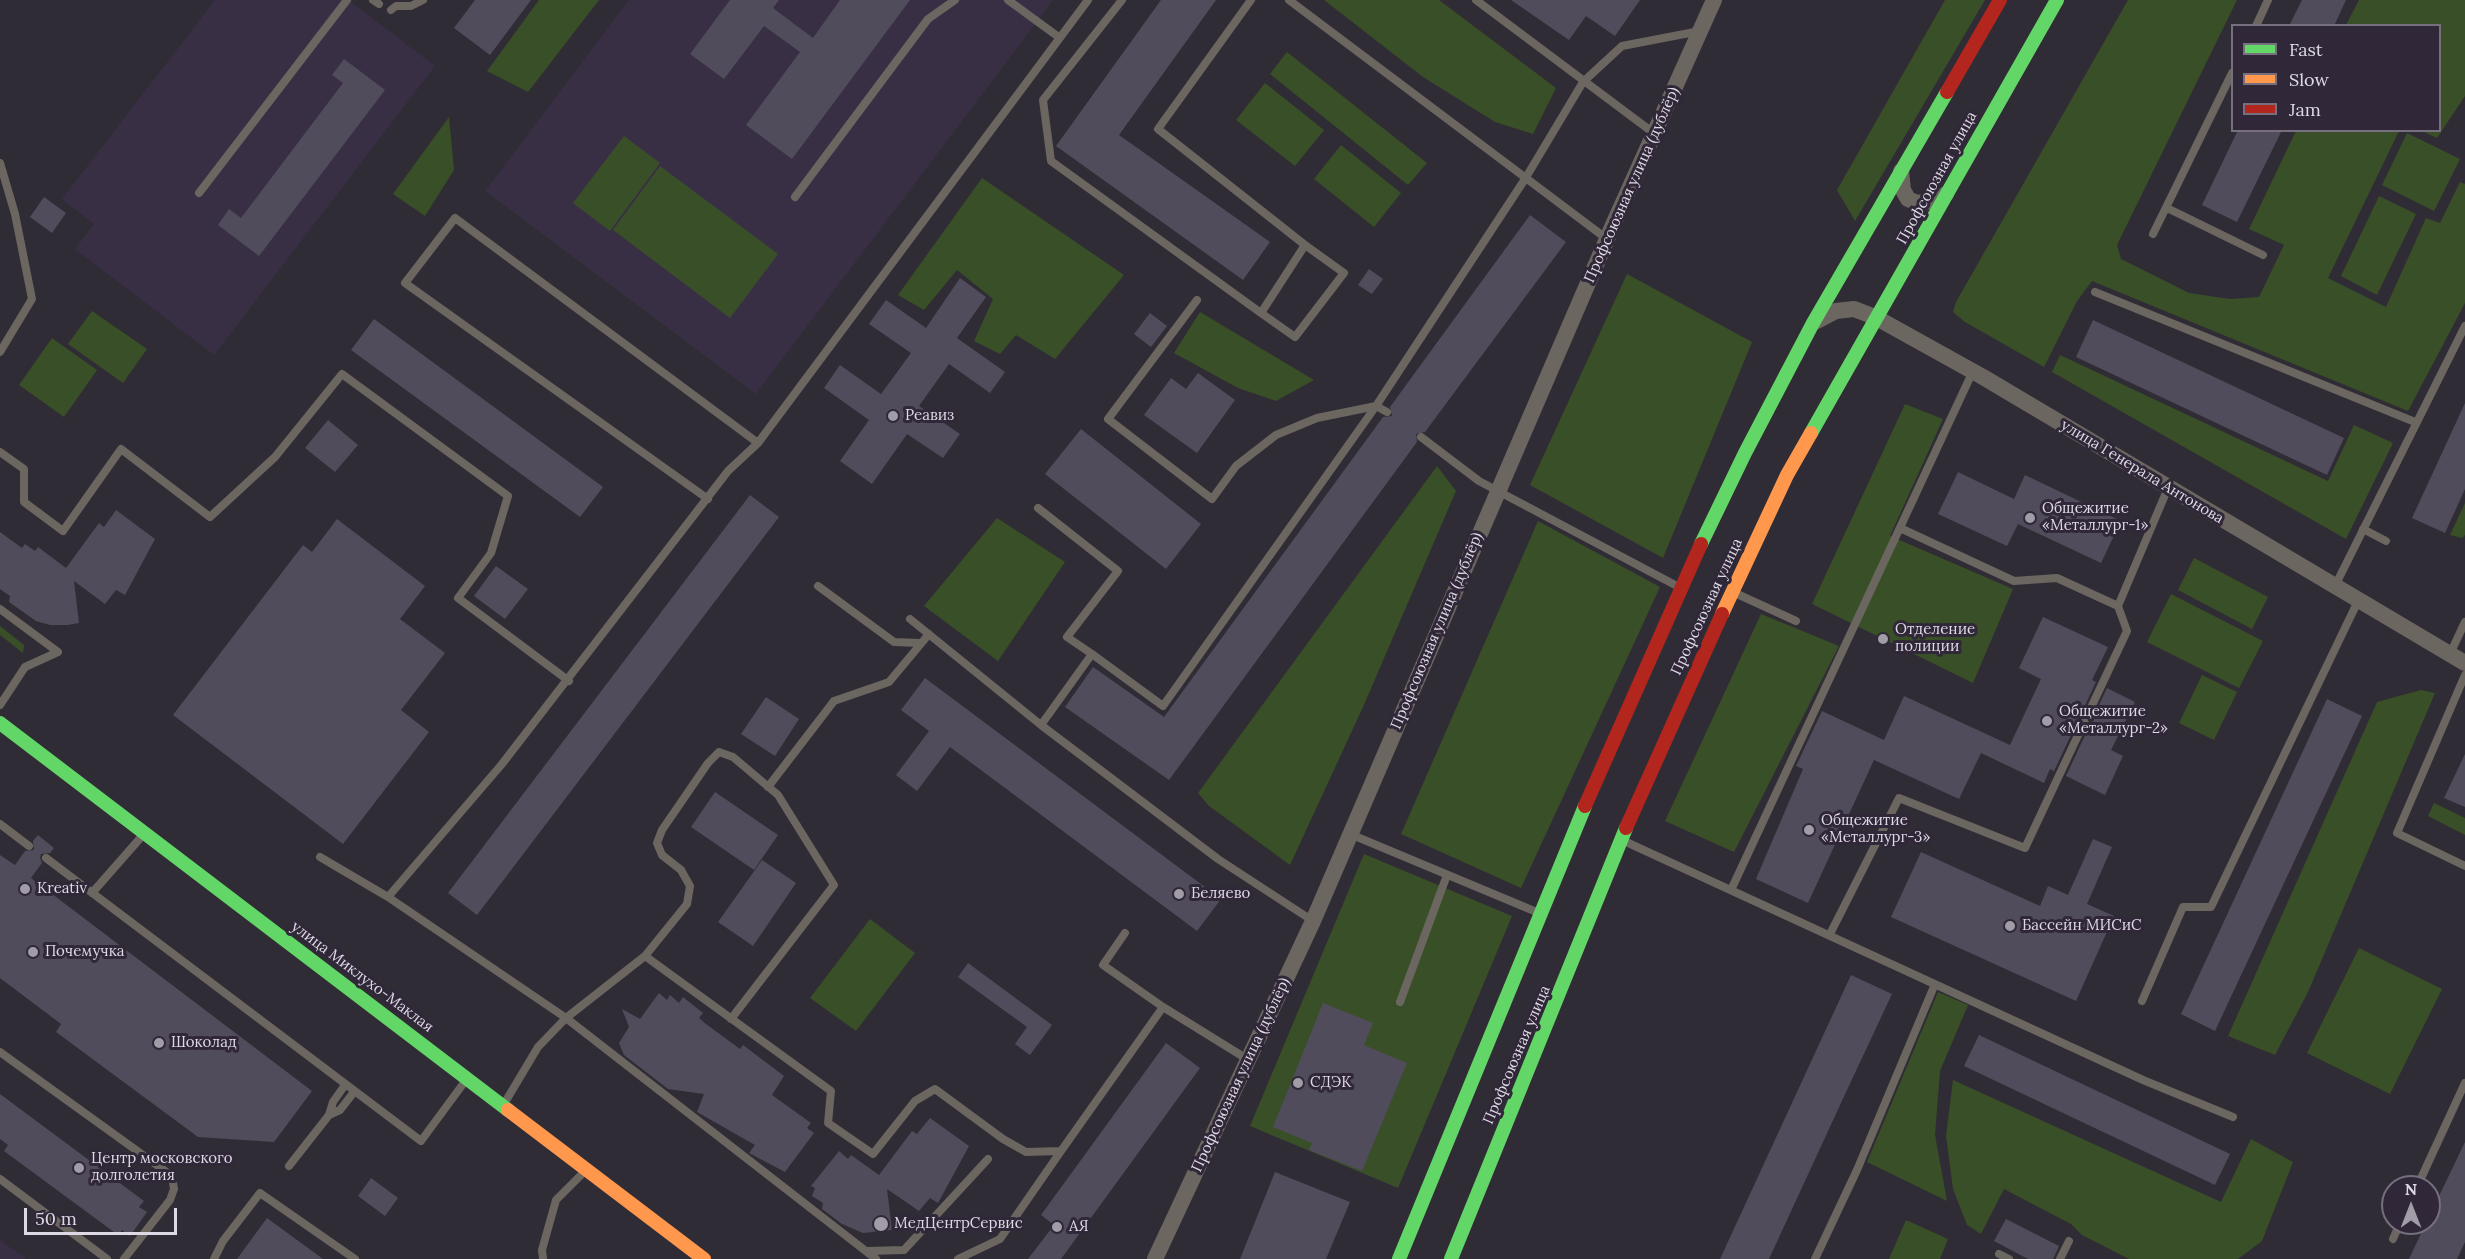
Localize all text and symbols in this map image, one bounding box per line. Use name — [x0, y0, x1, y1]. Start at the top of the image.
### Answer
legend — [2231, 24, 2441, 132]
text: Fast — [2289, 38, 2323, 61]
text: Slow — [2289, 68, 2329, 91]
street label: Профсоюзная улица (дублёр) — [1581, 84, 1683, 286]
text: Jam — [2289, 98, 2321, 121]
street label: Профсоюзная улица — [1893, 109, 1981, 247]
place label: Реавиз — [905, 407, 954, 425]
marker: Реавиз — [886, 409, 900, 423]
street label: улица Генерала Антонова — [2057, 416, 2227, 528]
place label: Общежитие «Металлург-1» — [2042, 500, 2148, 535]
marker: Общежитие «Металлург-1» — [2023, 511, 2037, 525]
street label: Профсоюзная улица (дублёр) — [1387, 530, 1487, 732]
street label: Профсоюзная улица — [1667, 536, 1747, 678]
place label: Отделение полиции — [1895, 621, 1975, 656]
marker: Отделение полиции — [1876, 632, 1890, 646]
place label: Общежитие «Металлург-2» — [2059, 703, 2168, 738]
marker: Общежитие «Металлург-2» — [2040, 714, 2054, 728]
place label: Общежитие «Металлург-3» — [1821, 812, 1930, 847]
marker: Общежитие «Металлург-3» — [1802, 823, 1816, 837]
place label: Kreativ — [37, 880, 87, 898]
marker: Kreativ — [18, 882, 32, 896]
place label: Беляево — [1191, 885, 1250, 903]
marker: Беляево — [1172, 887, 1186, 901]
place label: Бассейн МИСиС — [2022, 917, 2141, 935]
street label: улица Миклухо-Маклая — [287, 918, 437, 1036]
marker: Бассейн МИСиС — [2003, 919, 2017, 933]
place label: Почемучка — [45, 943, 125, 961]
marker: Почемучка — [26, 945, 40, 959]
street label: Профсоюзная улица (дублёр) — [1188, 975, 1294, 1175]
street label: Профсоюзная улица — [1480, 983, 1554, 1127]
place label: Шоколад — [171, 1034, 237, 1052]
marker: Шоколад — [152, 1036, 166, 1050]
place label: СДЭК — [1310, 1074, 1351, 1092]
marker: СДЭК — [1291, 1076, 1305, 1090]
place label: Центр московского долголетия — [91, 1150, 232, 1185]
marker: Центр московского долголетия — [72, 1161, 86, 1175]
north arrow — [2381, 1175, 2441, 1235]
text: N — [2405, 1179, 2417, 1199]
scale bar — [27, 1196, 180, 1234]
text: 50 m — [35, 1207, 77, 1230]
marker: МедЦентрСервис — [872, 1215, 890, 1233]
place label: МедЦентрСервис — [894, 1215, 1023, 1233]
place label: АЯ — [1069, 1218, 1088, 1236]
marker: АЯ — [1050, 1220, 1064, 1234]

